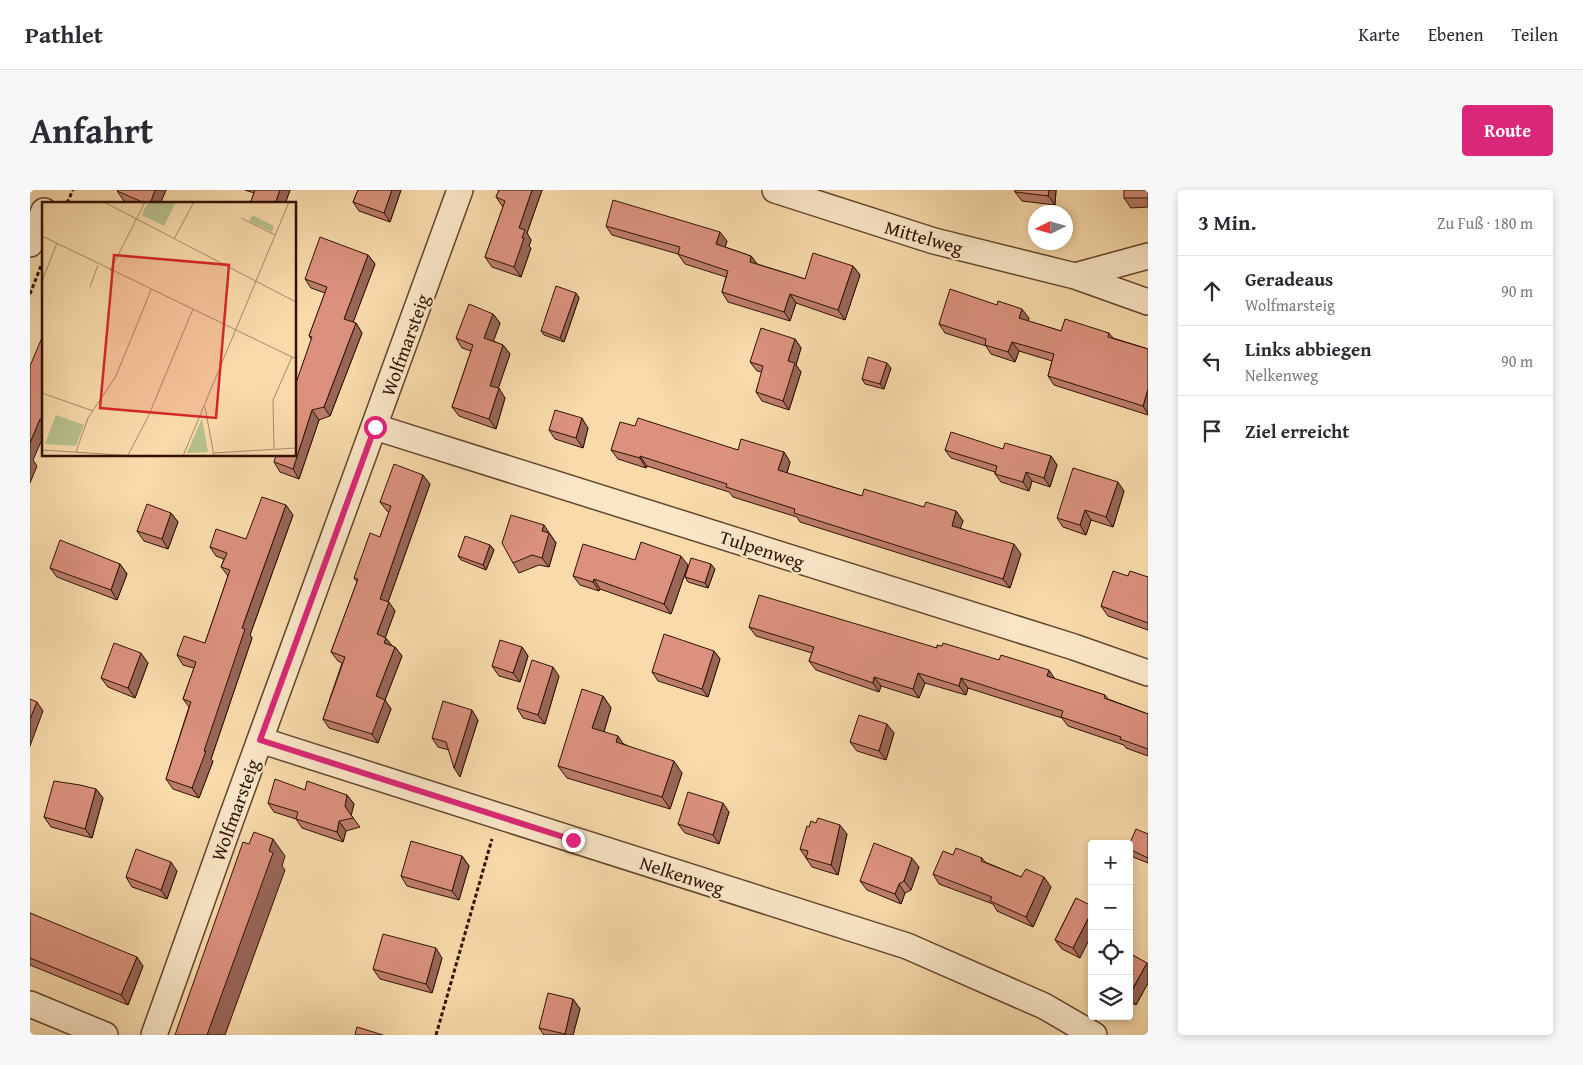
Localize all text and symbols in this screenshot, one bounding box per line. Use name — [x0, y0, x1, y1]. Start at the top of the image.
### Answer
text: Pathlet — [25, 17, 103, 52]
text: Karte — [1359, 21, 1400, 48]
text: Ebenen — [1428, 21, 1484, 48]
text: Teilen — [1512, 21, 1558, 48]
text: Anfahrt — [30, 105, 153, 156]
button: Route — [1462, 105, 1553, 156]
inset map — [42, 202, 296, 456]
north arrow — [1028, 205, 1073, 250]
text: 3 Min. — [1198, 207, 1256, 238]
text: Zu Fuß · 180 m — [1437, 211, 1533, 235]
street label: Mittelweg — [882, 213, 967, 262]
text: Geradeaus — [1245, 265, 1333, 293]
icon: ahead — [1198, 277, 1226, 305]
text: 90 m — [1501, 279, 1533, 303]
street label: Wolfmarsteig — [374, 290, 437, 400]
text: Wolfmarsteig — [1245, 293, 1335, 317]
text: Links abbiegen — [1245, 335, 1371, 363]
icon: left — [1198, 347, 1226, 375]
text: 90 m — [1501, 349, 1533, 373]
text: Nelkenweg — [1245, 363, 1318, 387]
route start — [364, 416, 387, 439]
icon: arrive — [1198, 417, 1226, 445]
text: Ziel erreicht — [1245, 417, 1349, 445]
street label: Tulpenweg — [716, 522, 808, 576]
street label: Wolfmarsteig — [204, 755, 267, 865]
route end — [562, 829, 585, 852]
map controls — [1088, 840, 1133, 1020]
button: + — [1088, 840, 1133, 885]
street label: Nelkenweg — [636, 848, 728, 902]
button: − — [1088, 885, 1133, 930]
button: locate — [1088, 930, 1133, 975]
button: layers — [1088, 975, 1133, 1020]

